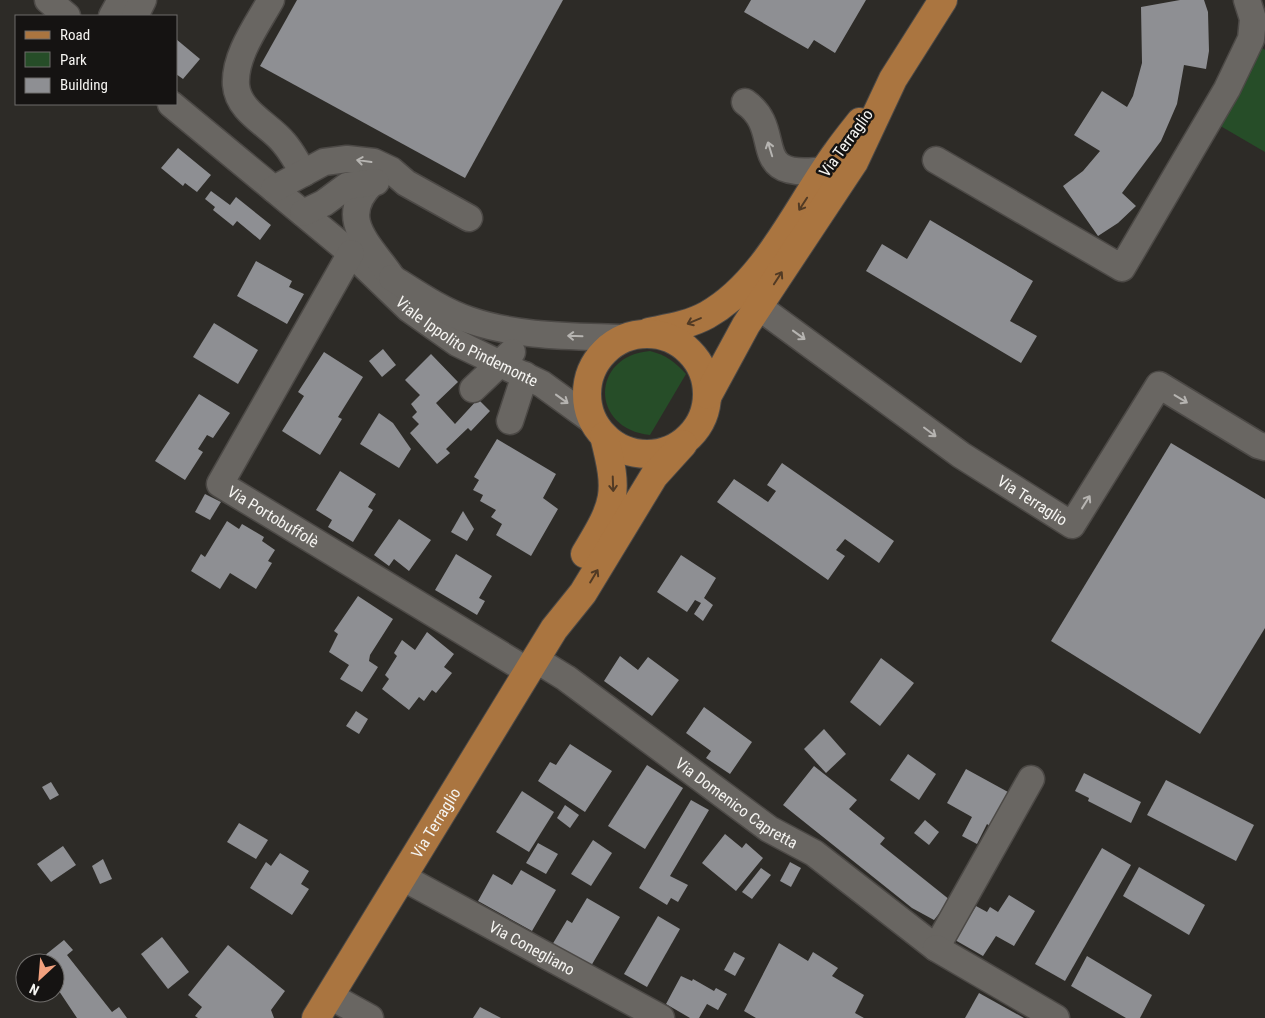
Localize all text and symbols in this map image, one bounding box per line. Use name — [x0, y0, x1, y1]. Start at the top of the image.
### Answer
legend — [15, 15, 178, 105]
text: Road — [60, 26, 90, 44]
text: Park — [60, 51, 87, 69]
text: Building — [60, 76, 108, 94]
street label: Via Terraglio — [815, 105, 877, 181]
one-way arrow — [764, 142, 774, 158]
one-way arrow — [356, 156, 372, 166]
one-way arrow — [798, 196, 808, 210]
one-way arrow — [773, 272, 783, 286]
street label: Viale Ippolito Pindemonte — [392, 292, 541, 390]
one-way arrow — [687, 316, 702, 326]
one-way arrow — [792, 329, 805, 340]
one-way arrow — [567, 331, 583, 341]
one-way arrow — [555, 394, 569, 404]
one-way arrow — [1173, 394, 1187, 404]
one-way arrow — [923, 426, 936, 437]
street label: Via Terraglio — [994, 471, 1071, 529]
one-way arrow — [608, 476, 618, 492]
street label: Via Portobuffolè — [224, 481, 323, 551]
one-way arrow — [1082, 495, 1092, 509]
one-way arrow — [589, 569, 599, 583]
street label: Via Domenico Capretta — [672, 753, 801, 852]
street label: Via Terraglio — [407, 784, 464, 861]
street label: Via Conegliano — [486, 917, 578, 979]
north arrow — [15, 953, 65, 1003]
text: N — [27, 981, 42, 999]

